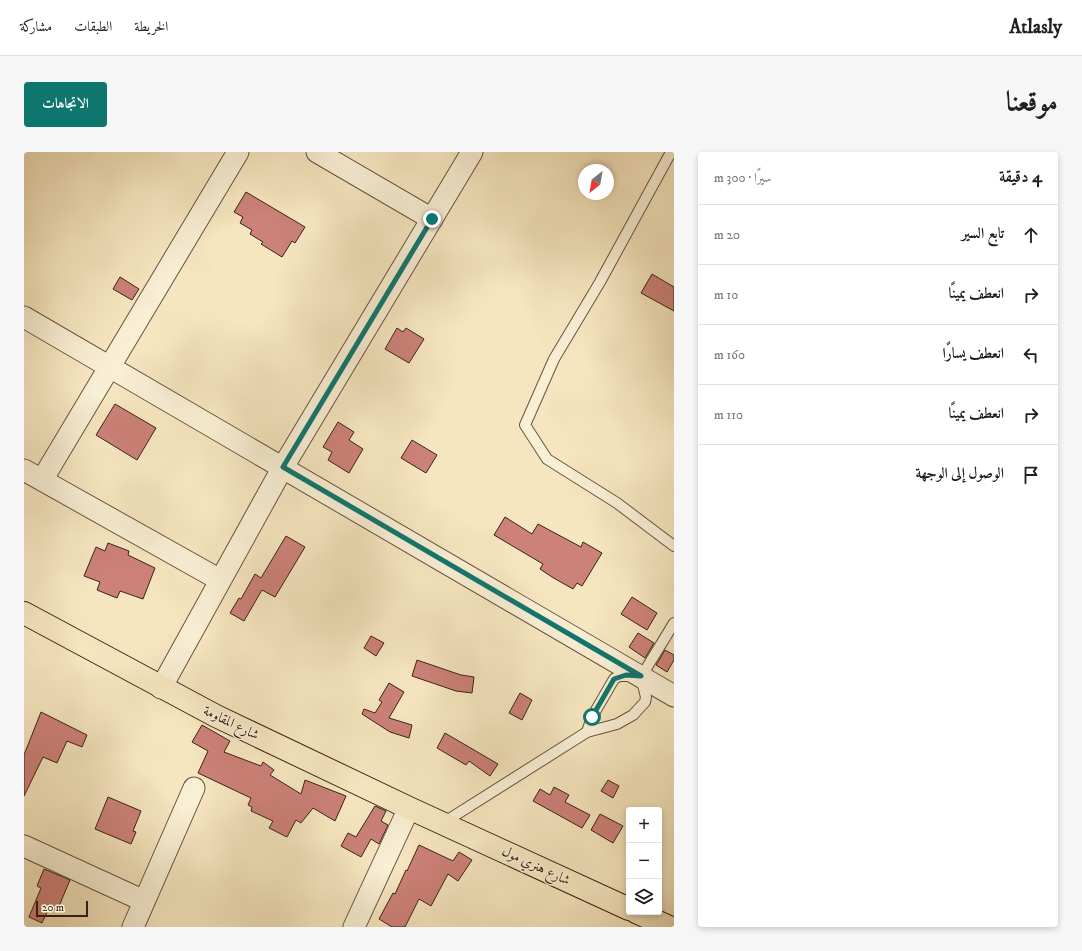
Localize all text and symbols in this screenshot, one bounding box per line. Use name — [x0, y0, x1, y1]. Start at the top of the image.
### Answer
text: Atlasly — [1009, 16, 1062, 39]
text: مشاركة — [20, 18, 52, 36]
text: الطبقات — [74, 18, 112, 36]
text: الخريطة — [134, 18, 168, 36]
button: الاتجاهات — [24, 82, 107, 127]
text: موقعنا — [1006, 85, 1058, 120]
north arrow — [578, 164, 614, 200]
text: 4 دقيقة — [999, 166, 1042, 188]
text: سيرًا · 300 m — [714, 170, 771, 186]
route end — [423, 210, 441, 228]
text: تابع السير — [962, 224, 1004, 243]
icon: ahead — [1020, 224, 1042, 246]
text: 20 m — [714, 227, 740, 243]
text: انعطف يمينًا — [949, 284, 1004, 303]
icon: right — [1020, 284, 1042, 306]
text: 10 m — [714, 287, 738, 303]
text: انعطف يسارًا — [943, 344, 1004, 363]
icon: left — [1020, 344, 1042, 366]
text: 160 m — [714, 347, 745, 363]
text: انعطف يمينًا — [949, 404, 1004, 423]
icon: right — [1020, 404, 1042, 426]
text: 110 m — [714, 407, 743, 423]
text: الوصول إلى الوجهة — [915, 464, 1004, 483]
icon: arrive — [1020, 464, 1042, 486]
street label: شارع المقاومة — [199, 702, 262, 746]
route start — [583, 708, 601, 726]
map controls — [626, 807, 662, 915]
button: + — [626, 807, 662, 843]
street label: شارع هنري مول — [498, 842, 573, 892]
button: − — [626, 843, 662, 879]
button: layers — [626, 879, 662, 915]
scale bar — [36, 899, 88, 918]
text: 20 m — [42, 901, 64, 915]

